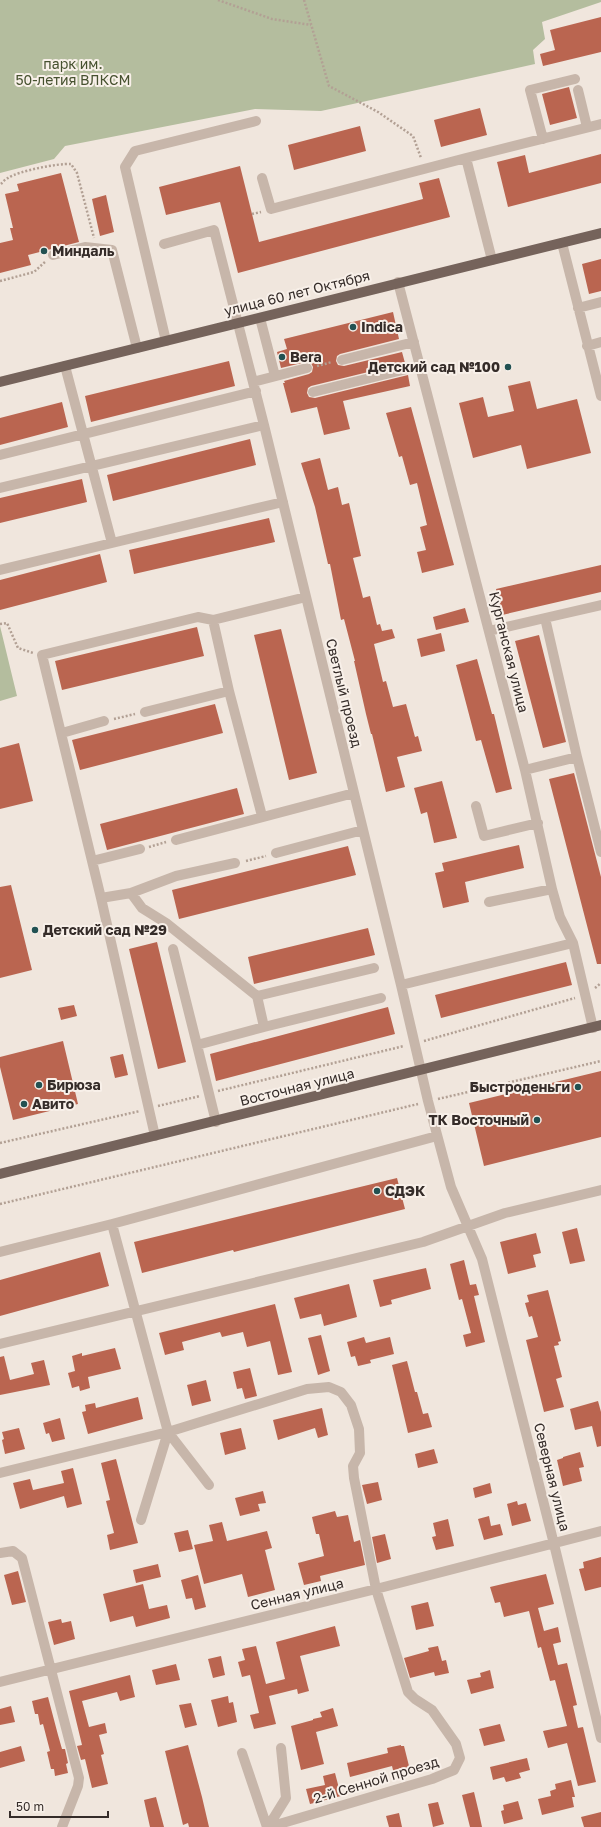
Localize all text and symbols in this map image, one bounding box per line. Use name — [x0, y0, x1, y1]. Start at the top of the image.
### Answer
park label: парк им. 50-летия ВЛКСМ — [15, 55, 131, 88]
place label: Миндаль — [52, 242, 115, 259]
marker: Миндаль — [39, 246, 49, 256]
street label: улица 60 лет Октября — [222, 266, 372, 319]
place label: Indica — [361, 318, 403, 335]
marker: Indica — [348, 322, 358, 332]
place label: Bera — [290, 348, 322, 365]
marker: Bera — [277, 352, 287, 362]
place label: Детский сад №100 — [368, 358, 500, 375]
marker: Детский сад №100 — [503, 362, 513, 372]
street label: Курганская улица — [486, 590, 533, 714]
street label: Светлый проезд — [323, 637, 366, 750]
place label: Детский сад №29 — [43, 921, 167, 938]
marker: Детский сад №29 — [30, 925, 40, 935]
street label: Восточная улица — [238, 1064, 356, 1109]
place label: Бирюза — [47, 1076, 101, 1093]
place label: Быстроденьги — [469, 1078, 570, 1095]
marker: Бирюза — [34, 1080, 44, 1090]
marker: Быстроденьги — [573, 1082, 583, 1092]
place label: Авито — [32, 1095, 74, 1112]
marker: Авито — [19, 1099, 29, 1109]
place label: ТК Восточный — [428, 1111, 529, 1128]
marker: ТК Восточный — [532, 1115, 542, 1125]
place label: СДЭК — [385, 1182, 426, 1199]
marker: СДЭК — [372, 1186, 382, 1196]
street label: Северная улица — [531, 1421, 574, 1533]
street label: Сенная улица — [249, 1574, 345, 1613]
street label: 2-й Сенной проезд — [311, 1752, 441, 1807]
scale bar — [10, 1793, 108, 1819]
text: 50 m — [16, 1799, 44, 1814]

